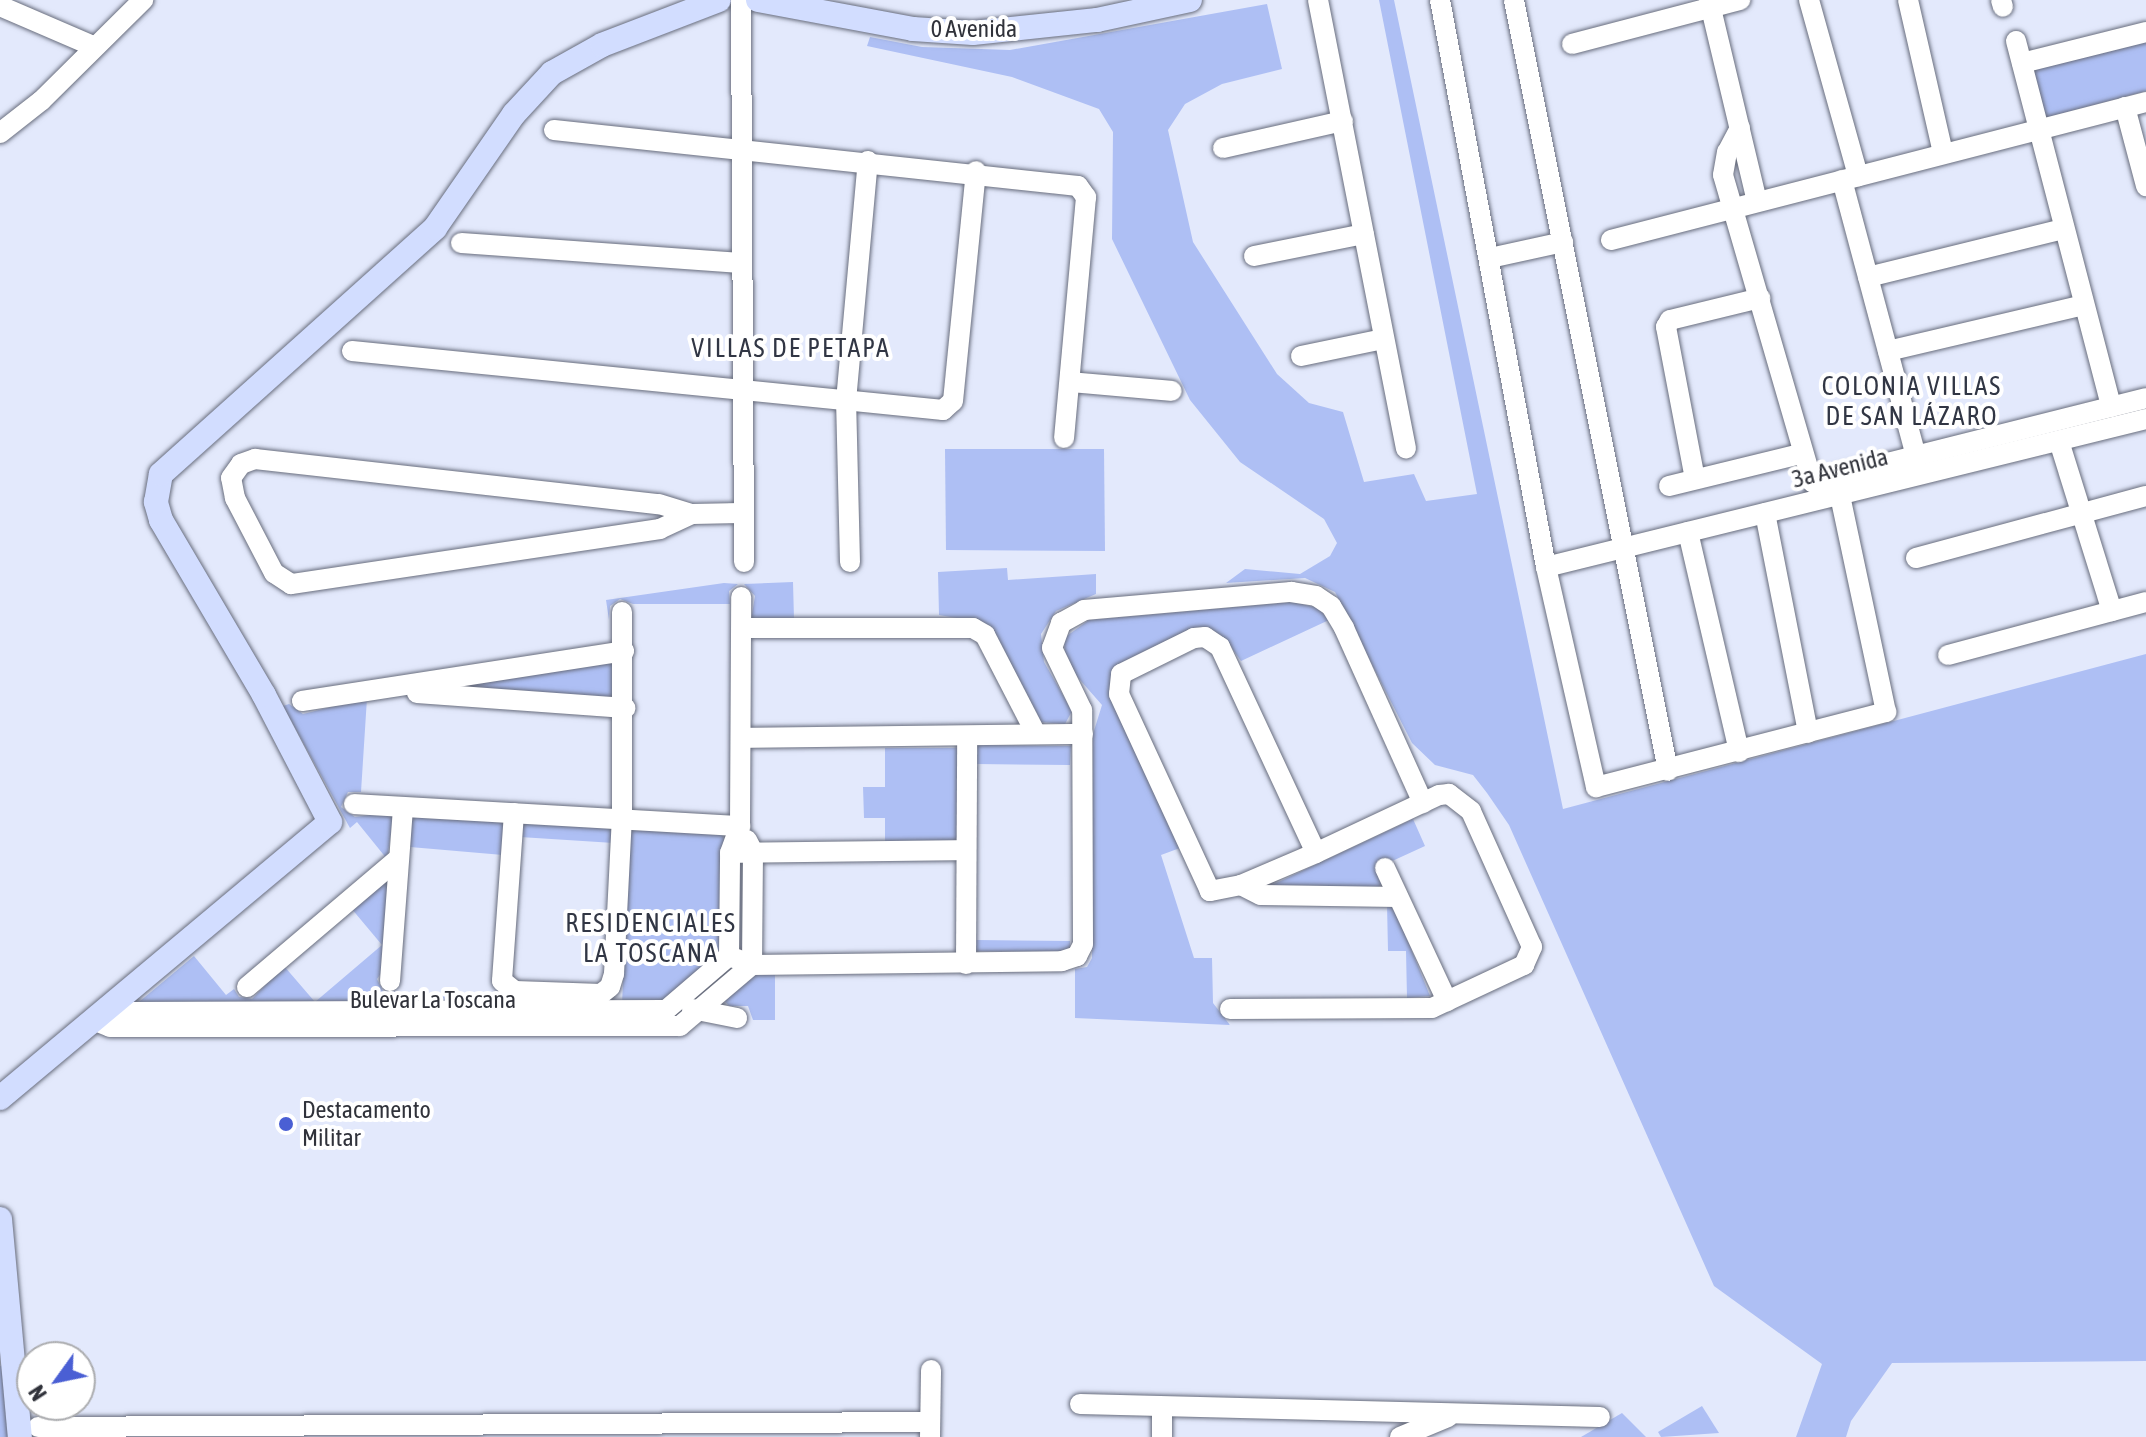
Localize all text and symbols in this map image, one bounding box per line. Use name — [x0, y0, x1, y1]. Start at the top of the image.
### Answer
street label: 0 Avenida — [931, 15, 1017, 43]
district label: VILLAS DE PETAPA — [691, 333, 891, 365]
district label: COLONIA VILLAS DE SAN LÁZARO — [1822, 371, 2002, 432]
street label: 3a Avenida — [1789, 442, 1891, 494]
district label: RESIDENCIALES LA TOSCANA — [565, 908, 737, 970]
street label: Bulevar La Toscana — [350, 986, 516, 1014]
place label: Destacamento Militar — [302, 1096, 431, 1152]
marker: Destacamento Militar — [277, 1115, 295, 1133]
north arrow — [16, 1341, 96, 1421]
text: N — [23, 1380, 52, 1406]

